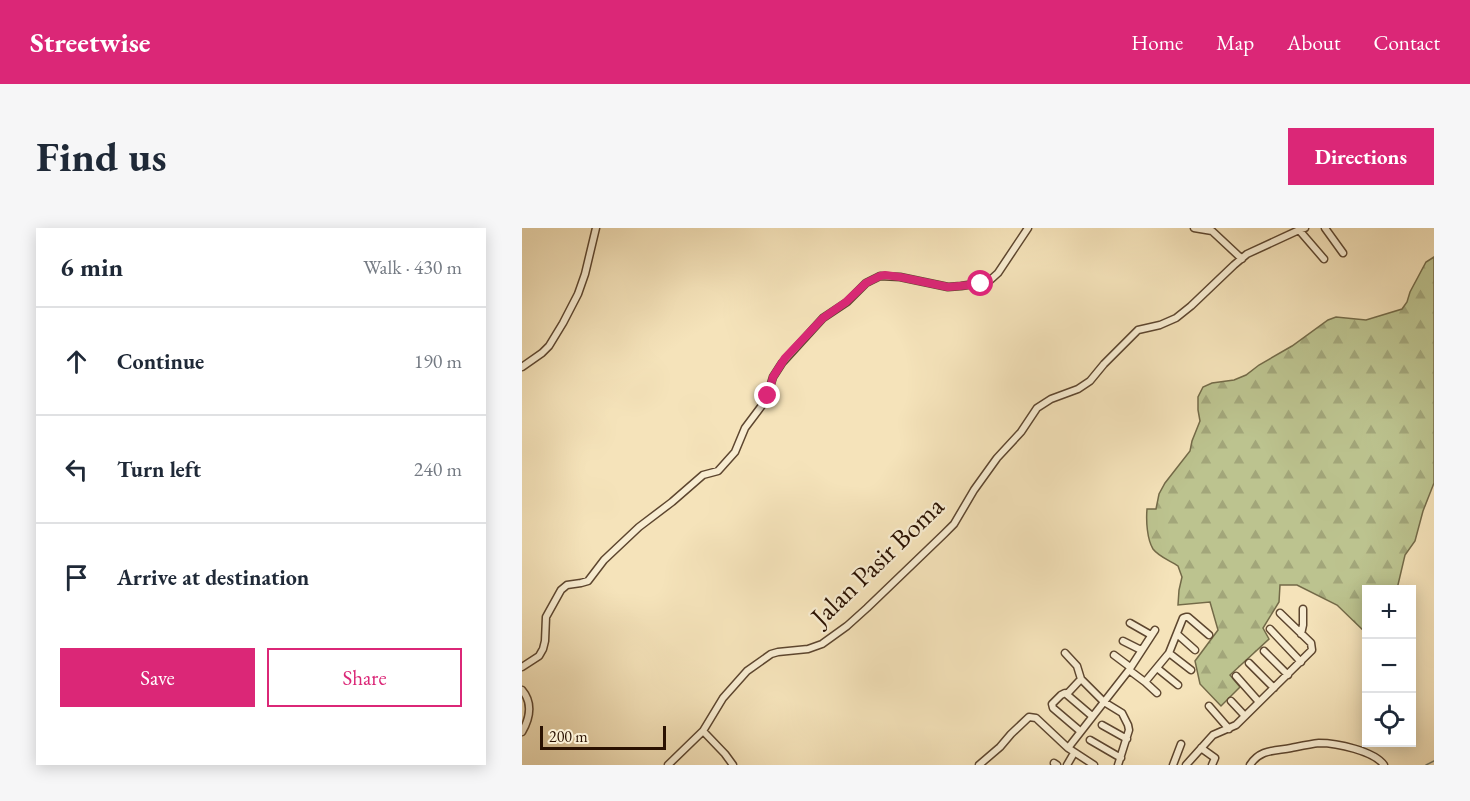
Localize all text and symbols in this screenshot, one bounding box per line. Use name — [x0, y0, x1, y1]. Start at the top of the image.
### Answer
text: Streetwise — [30, 24, 150, 60]
text: Home — [1131, 29, 1183, 56]
text: Map — [1216, 29, 1254, 56]
text: About — [1287, 29, 1340, 56]
text: Contact — [1373, 29, 1440, 56]
button: Directions — [1288, 128, 1434, 185]
text: Find us — [36, 129, 167, 184]
text: 6 min — [60, 250, 123, 284]
text: Walk · 430 m — [363, 254, 462, 280]
route start — [967, 270, 993, 296]
icon: ahead — [60, 345, 93, 378]
text: Continue — [117, 347, 204, 376]
text: 190 m — [414, 348, 462, 374]
route end — [754, 382, 780, 408]
icon: left — [60, 453, 93, 486]
text: Turn left — [117, 455, 201, 484]
text: 240 m — [414, 456, 462, 482]
street label: Jalan Pasir Boma — [802, 489, 951, 635]
icon: arrive — [60, 561, 93, 594]
text: Arrive at destination — [117, 563, 309, 592]
map controls — [1362, 585, 1416, 747]
button: + — [1362, 585, 1416, 639]
button: − — [1362, 639, 1416, 693]
button: Save — [60, 648, 255, 707]
button: Share — [267, 648, 462, 707]
button: locate — [1362, 693, 1416, 747]
scale bar — [540, 723, 666, 750]
text: 200 m — [549, 726, 588, 747]

